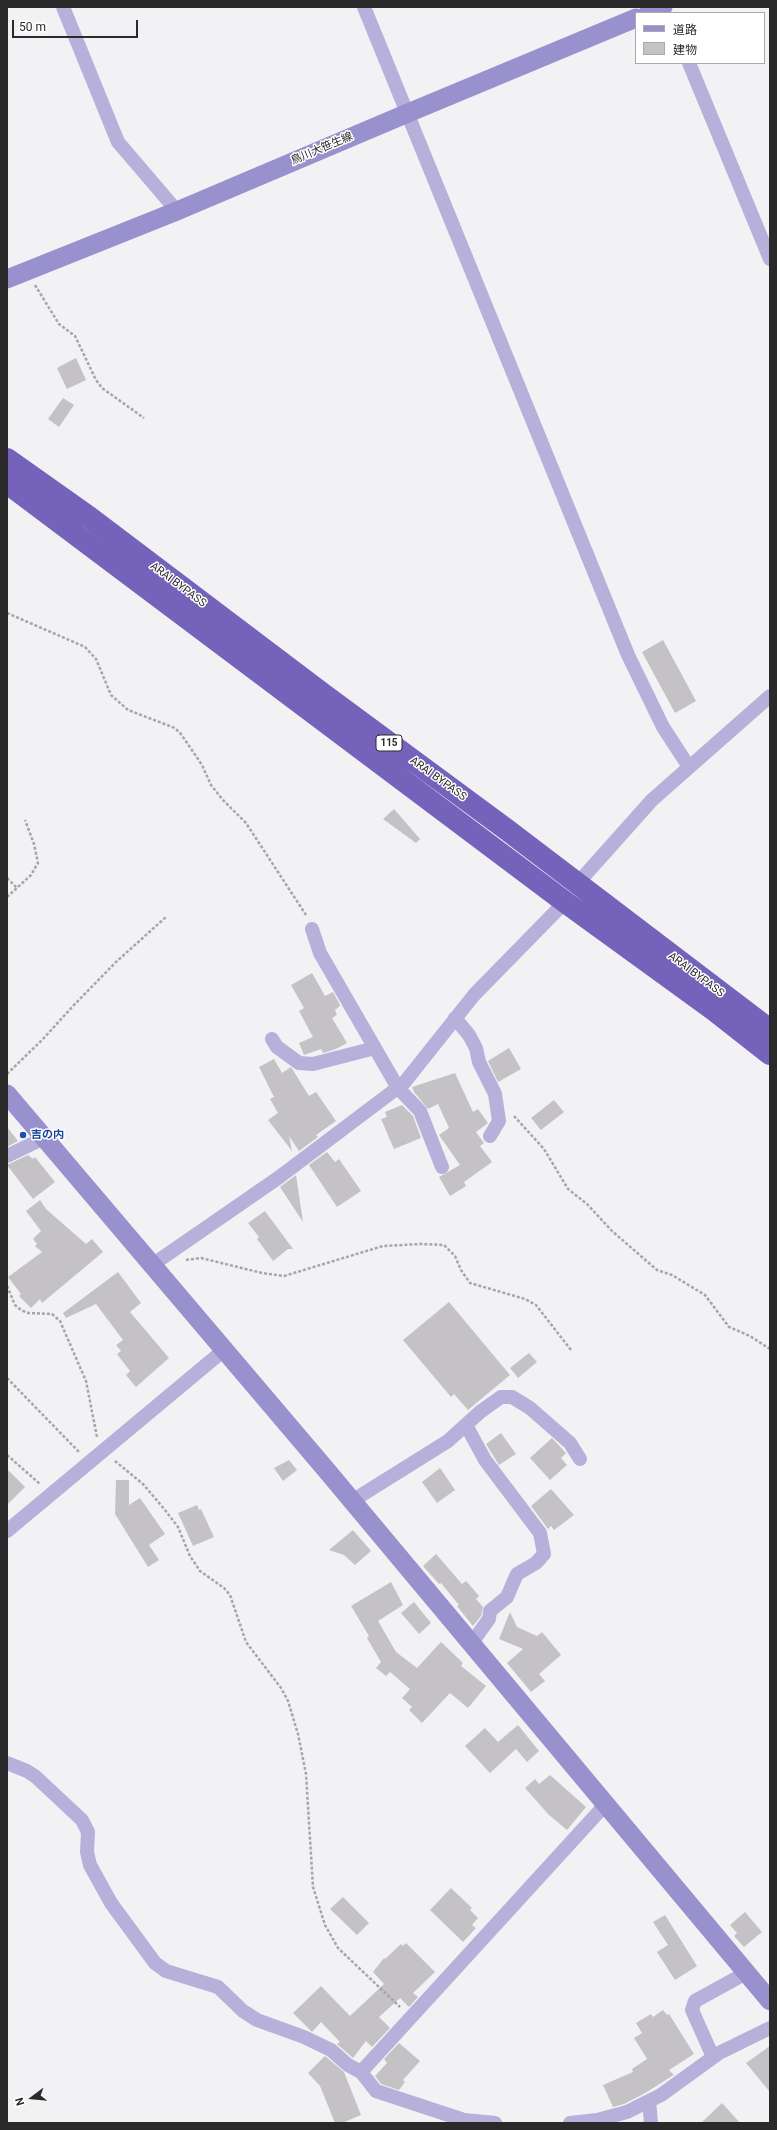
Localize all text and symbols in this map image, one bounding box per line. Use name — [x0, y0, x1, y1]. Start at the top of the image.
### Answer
scale bar — [14, 12, 140, 38]
legend — [635, 12, 765, 64]
text: 50 m — [19, 20, 46, 34]
text: 道路 — [673, 23, 697, 37]
text: 建物 — [673, 43, 697, 57]
street label: 鳥川大笹生線 — [289, 130, 355, 168]
street label: ARAI BYPASS — [147, 560, 209, 610]
road number: 115 — [376, 735, 402, 751]
street label: ARAI BYPASS — [407, 754, 469, 804]
street label: ARAI BYPASS — [665, 950, 727, 1000]
place label: 吉の内 — [31, 1128, 64, 1142]
marker: 吉の内 — [18, 1130, 28, 1140]
north arrow — [12, 2078, 52, 2118]
text: N — [13, 2096, 27, 2107]

